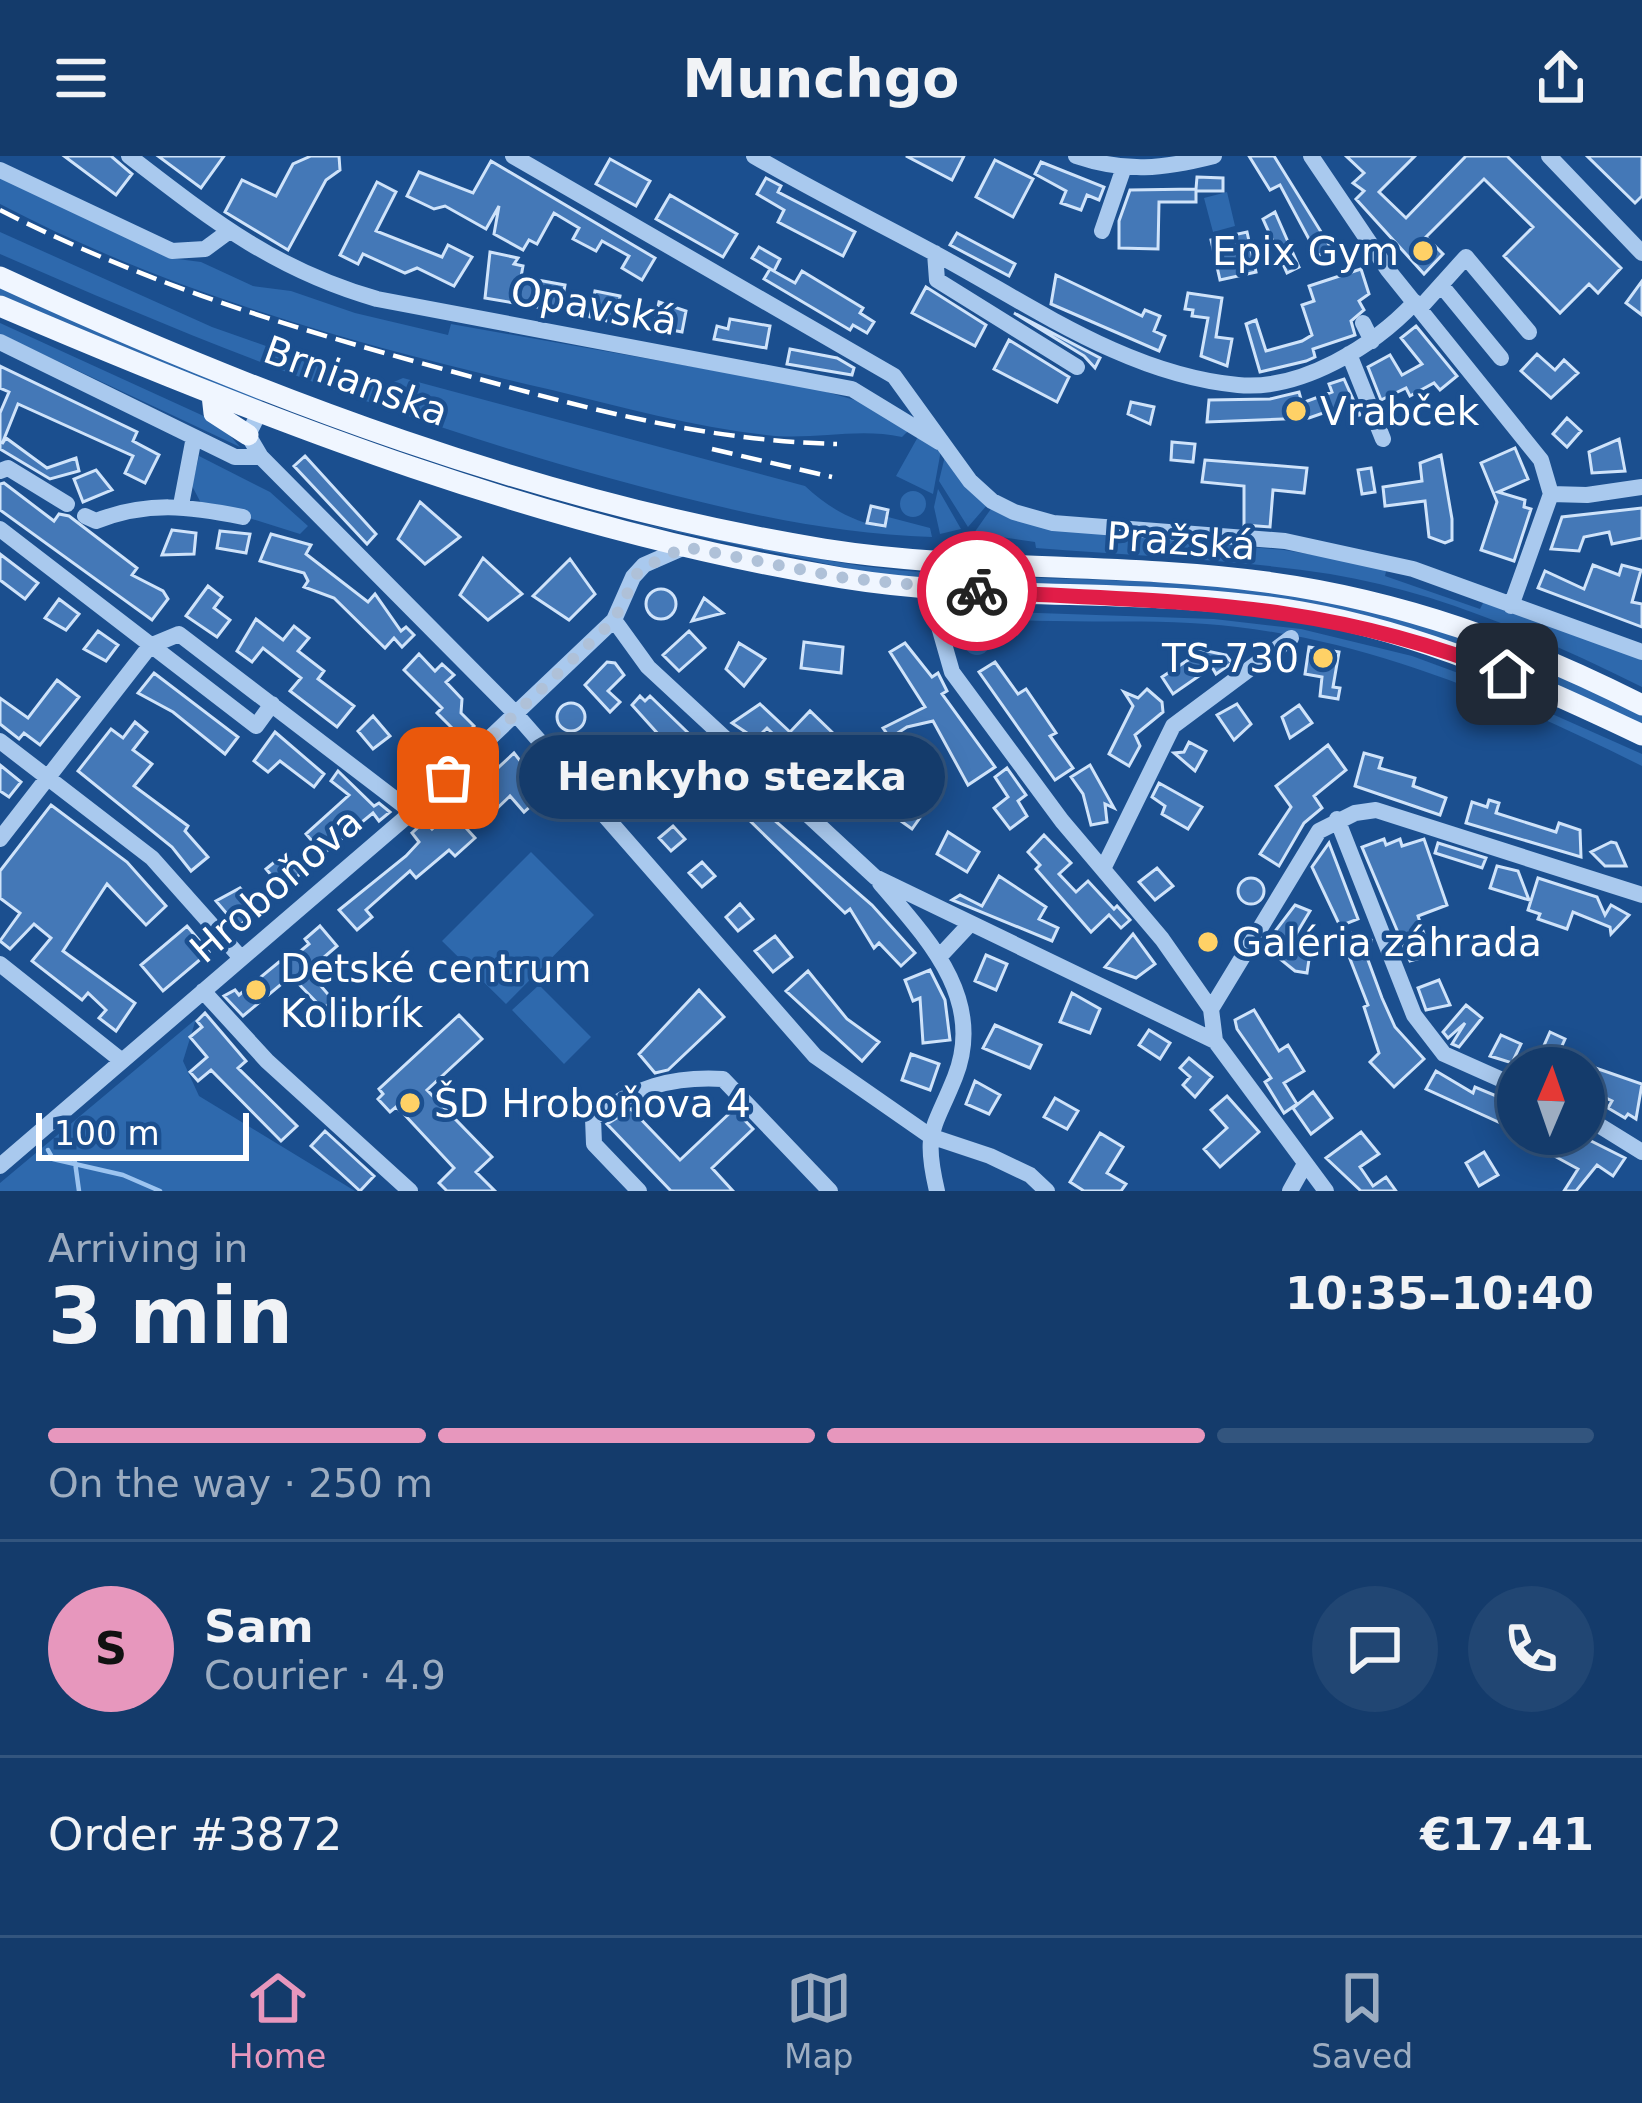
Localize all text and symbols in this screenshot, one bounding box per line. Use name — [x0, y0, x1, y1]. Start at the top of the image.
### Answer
icon: menu — [48, 45, 114, 111]
icon: share — [1528, 45, 1594, 111]
text: Munchgo — [683, 47, 959, 110]
place label: Epix Gym — [1212, 229, 1399, 274]
marker: Epix Gym — [1410, 238, 1436, 264]
street label: Opavská — [507, 268, 681, 344]
street label: Brnianska — [258, 327, 454, 435]
place label: Vrabček — [1320, 389, 1480, 434]
marker: Vrabček — [1283, 398, 1309, 424]
street label: Pražská — [1105, 513, 1257, 569]
courier — [917, 531, 1037, 651]
icon: bike — [944, 558, 1010, 624]
pin — [1456, 623, 1558, 725]
place label: TS-730 — [1161, 636, 1299, 681]
icon: home — [1474, 641, 1540, 707]
marker: TS-730 — [1310, 645, 1336, 671]
pin — [397, 727, 499, 829]
callout: Henkyho stezka — [520, 736, 946, 820]
icon: bag — [415, 745, 481, 811]
text: Henkyho stezka — [557, 754, 907, 799]
street label: Hroboňova — [181, 798, 371, 972]
place label: Galéria záhrada — [1232, 920, 1542, 965]
marker: Galéria záhrada — [1195, 929, 1221, 955]
place label: Detské centrum Kolibrík — [280, 946, 591, 1036]
marker: Detské centrum Kolibrík — [243, 977, 269, 1003]
north arrow — [1497, 1047, 1605, 1155]
map controls — [1497, 1047, 1605, 1155]
place label: ŠD Hroboňova 4 — [434, 1080, 751, 1126]
marker: ŠD Hroboňova 4 — [397, 1090, 423, 1116]
scale bar — [36, 1107, 249, 1160]
text: 100 m — [54, 1114, 160, 1153]
text: Arriving in — [48, 1226, 248, 1271]
text: 10:35–10:40 — [1285, 1267, 1594, 1320]
text: 3 min — [48, 1271, 293, 1361]
text: On the way · 250 m — [48, 1461, 433, 1506]
button: chat — [1312, 1586, 1438, 1712]
button: phone — [1468, 1586, 1594, 1712]
text: Sam — [204, 1600, 314, 1653]
text: S — [95, 1622, 127, 1675]
text: Courier · 4.9 — [204, 1653, 446, 1698]
text: Order #3872 — [48, 1808, 342, 1861]
text: €17.41 — [1420, 1808, 1594, 1861]
tab: Home — [229, 1965, 326, 2076]
tab: Map — [784, 1965, 854, 2076]
tab: Saved — [1311, 1965, 1413, 2076]

